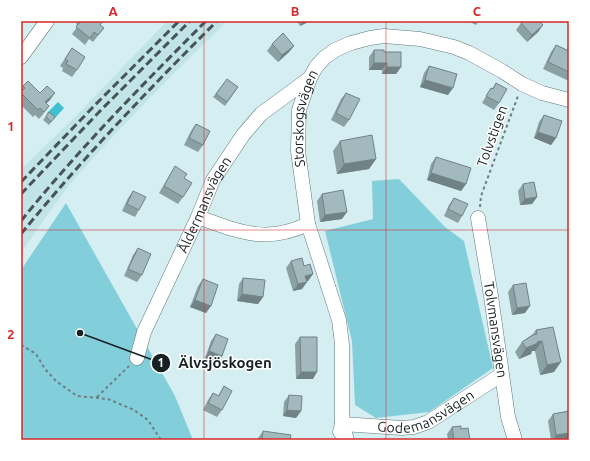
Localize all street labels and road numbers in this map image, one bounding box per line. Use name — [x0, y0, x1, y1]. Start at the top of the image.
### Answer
street label: Storskogsvägen — [290, 67, 321, 168]
street label: Tolvstigen — [473, 103, 511, 169]
street label: Åldermansvägen — [174, 153, 234, 255]
street label: Tolvmansvägen — [481, 280, 510, 379]
street label: Godemansvägen — [377, 387, 477, 436]

